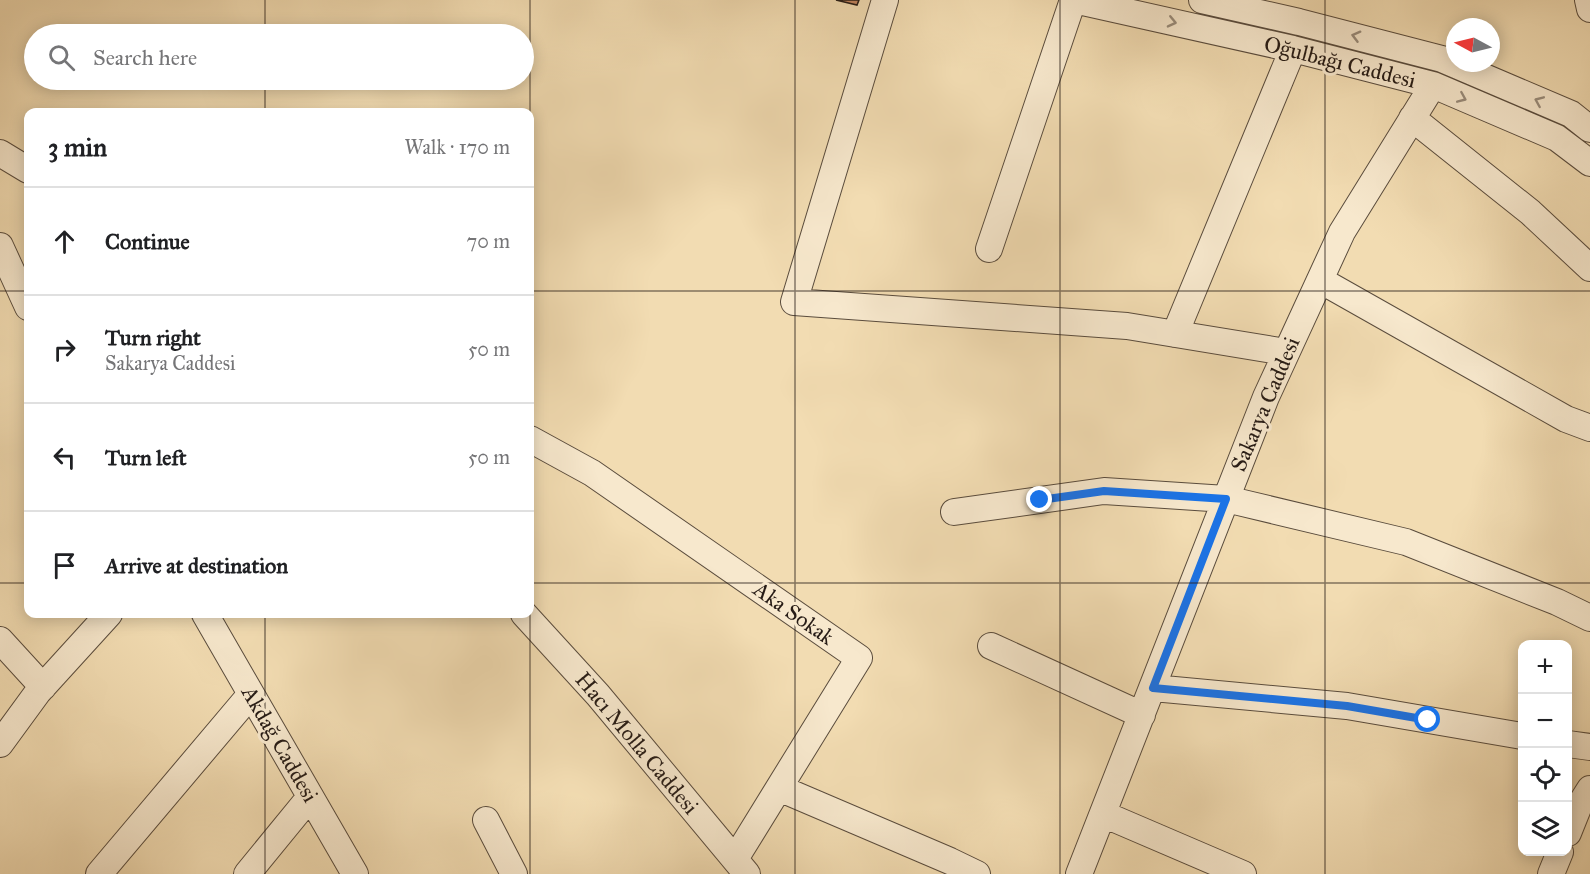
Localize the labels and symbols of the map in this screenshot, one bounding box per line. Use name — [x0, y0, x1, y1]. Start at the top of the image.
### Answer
one-way arrow — [1167, 15, 1177, 28]
north arrow — [1446, 18, 1500, 72]
street label: Oğulbağı Caddesi — [1261, 30, 1419, 94]
one-way arrow — [1351, 31, 1361, 44]
one-way arrow — [1456, 90, 1467, 102]
one-way arrow — [1534, 96, 1545, 108]
street label: Sakarya Caddesi — [1225, 333, 1305, 475]
route end — [1026, 486, 1052, 512]
street label: Aka Sokak — [748, 575, 840, 651]
street label: Hacı Molla Caddesi — [570, 666, 704, 820]
street label: Akdağ Caddesi — [235, 680, 324, 807]
route start — [1414, 706, 1440, 732]

